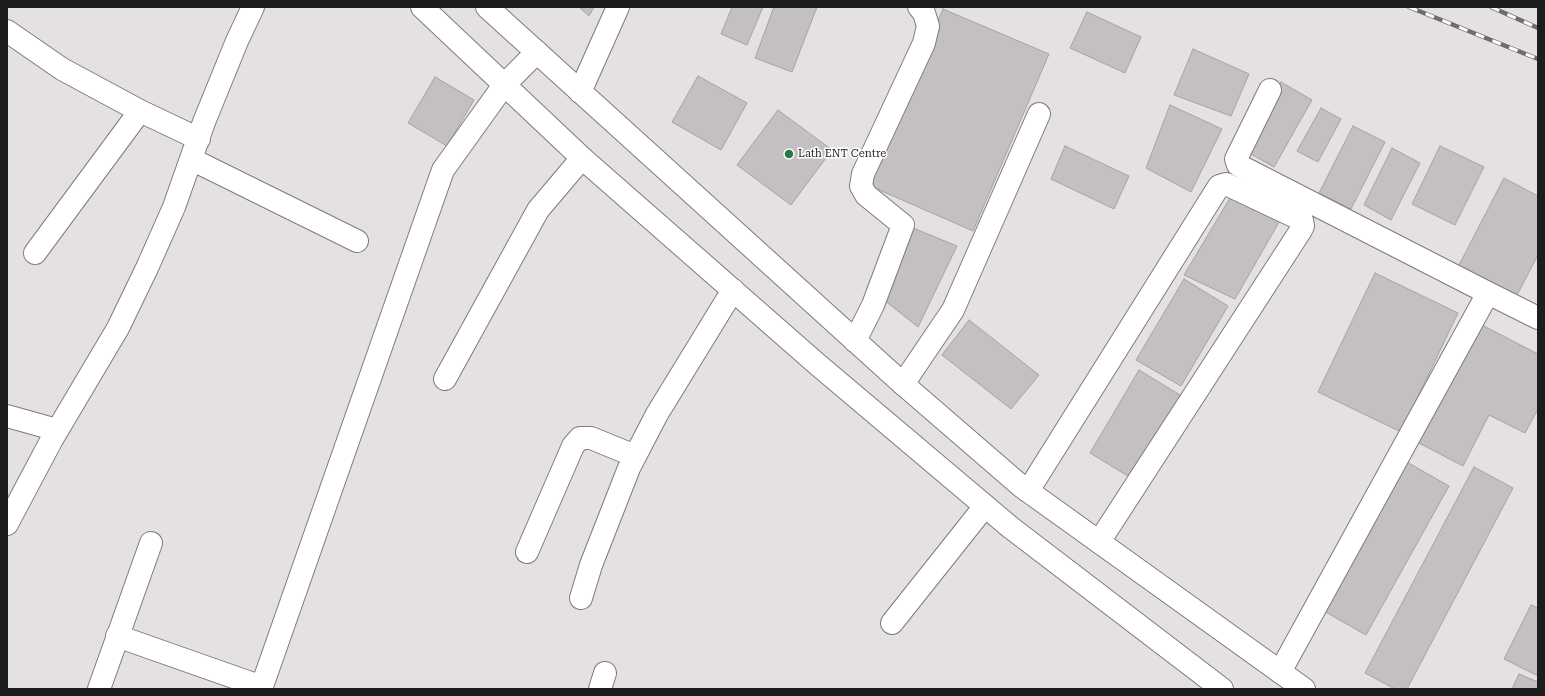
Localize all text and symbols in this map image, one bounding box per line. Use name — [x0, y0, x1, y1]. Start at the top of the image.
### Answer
place label: Lath ENT Centre — [798, 147, 886, 161]
marker: Lath ENT Centre — [783, 148, 795, 160]

